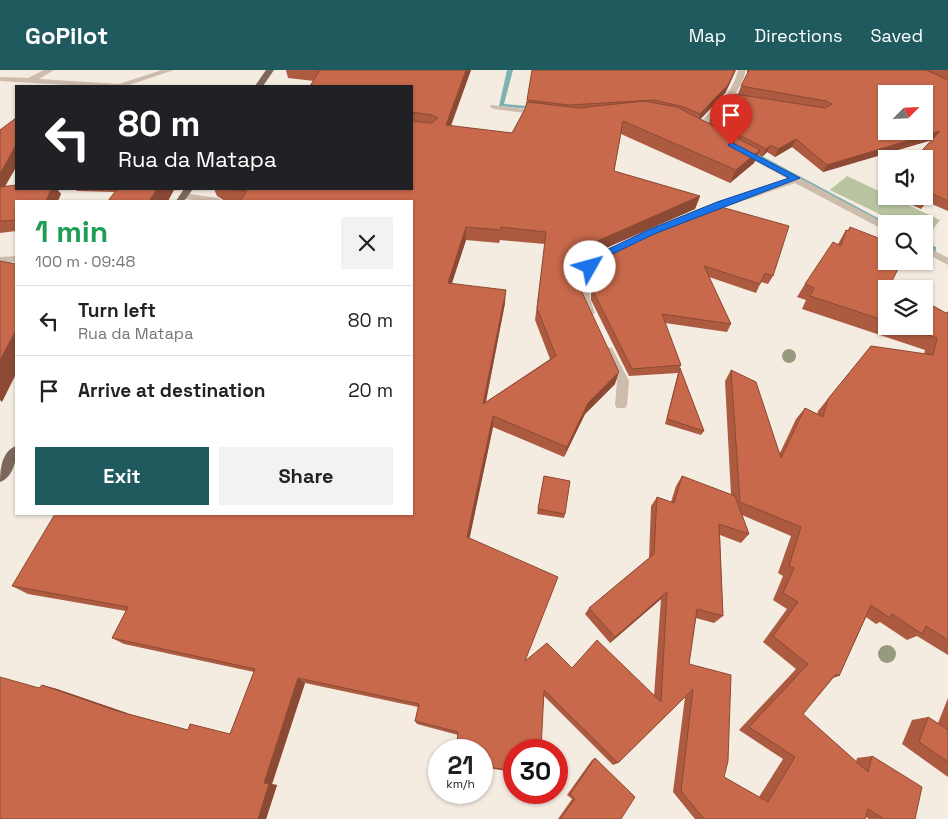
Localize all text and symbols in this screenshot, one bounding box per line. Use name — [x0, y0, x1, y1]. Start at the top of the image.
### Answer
text: GoPilot — [25, 20, 108, 51]
text: Map — [689, 24, 726, 47]
text: Directions — [754, 24, 843, 47]
text: Saved — [871, 24, 923, 47]
north arrow — [878, 85, 932, 140]
map controls — [878, 85, 933, 335]
pin — [710, 94, 752, 145]
icon: arrive — [717, 101, 745, 129]
text: 80 m — [118, 102, 200, 146]
icon: left — [35, 105, 100, 170]
text: Rua da Matapa — [118, 145, 277, 173]
button: sound — [878, 150, 933, 205]
text: 1 min — [35, 212, 108, 251]
button: search — [878, 215, 933, 270]
button: close — [341, 217, 393, 269]
position arrow — [563, 240, 615, 292]
text: 100 m · 09:48 — [35, 251, 135, 272]
button: layers — [878, 280, 933, 335]
text: Turn left — [78, 298, 156, 323]
icon: left — [35, 307, 63, 335]
text: 80 m — [348, 308, 393, 333]
text: Rua da Matapa — [78, 323, 193, 344]
icon: arrive — [35, 377, 63, 405]
text: Arrive at destination — [78, 378, 266, 403]
text: 20 m — [348, 378, 393, 403]
button: Exit — [35, 447, 209, 505]
button: Share — [219, 447, 393, 505]
speed limit sign: 30 — [503, 739, 568, 804]
text: 21 — [447, 749, 474, 781]
text: km/h — [446, 776, 475, 792]

